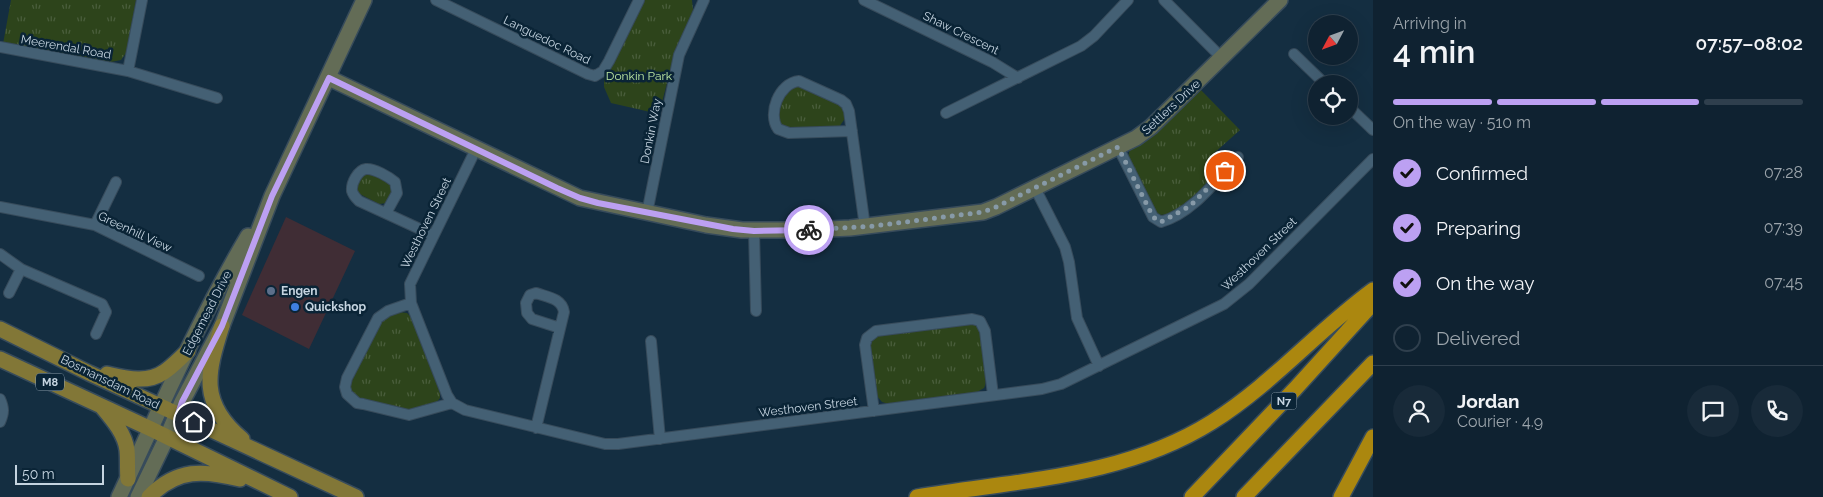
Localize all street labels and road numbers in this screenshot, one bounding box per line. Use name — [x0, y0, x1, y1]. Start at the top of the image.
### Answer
street label: Shaw Crescent — [921, 9, 1001, 57]
street label: Languedoc Road — [501, 13, 593, 67]
street label: Meerendal Road — [20, 32, 112, 62]
street label: Settlers Drive — [1139, 77, 1203, 137]
street label: Donkin Way — [638, 97, 664, 165]
street label: Westhoven Street — [398, 175, 454, 271]
street label: Greenhill View — [96, 209, 174, 255]
street label: Westhoven Street — [1219, 215, 1299, 293]
street label: Edgemead Drive — [180, 268, 234, 358]
street label: Bosmansdam Road — [58, 352, 162, 412]
road number: M8 — [36, 374, 64, 391]
road number: N7 — [1272, 392, 1296, 410]
street label: Westhoven Street — [758, 394, 858, 420]

